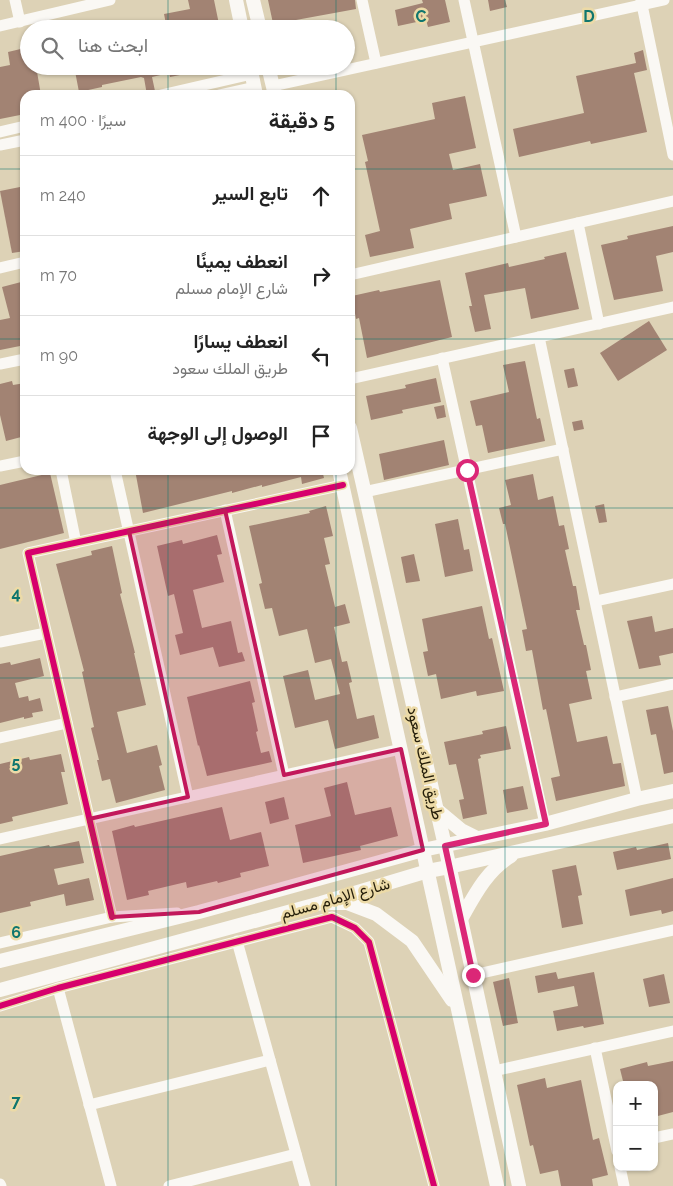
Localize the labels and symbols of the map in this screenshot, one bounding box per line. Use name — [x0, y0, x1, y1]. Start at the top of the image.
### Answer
text: C — [416, 7, 427, 26]
text: D — [583, 7, 595, 26]
route start — [456, 459, 479, 482]
text: 4 — [11, 584, 21, 603]
street label: طريق الملك سعود — [402, 705, 448, 822]
text: 5 — [12, 753, 21, 772]
street label: شارع الإمام مسلم — [278, 874, 392, 925]
text: 6 — [11, 923, 21, 942]
route end — [462, 964, 485, 987]
text: 7 — [12, 1092, 21, 1111]

